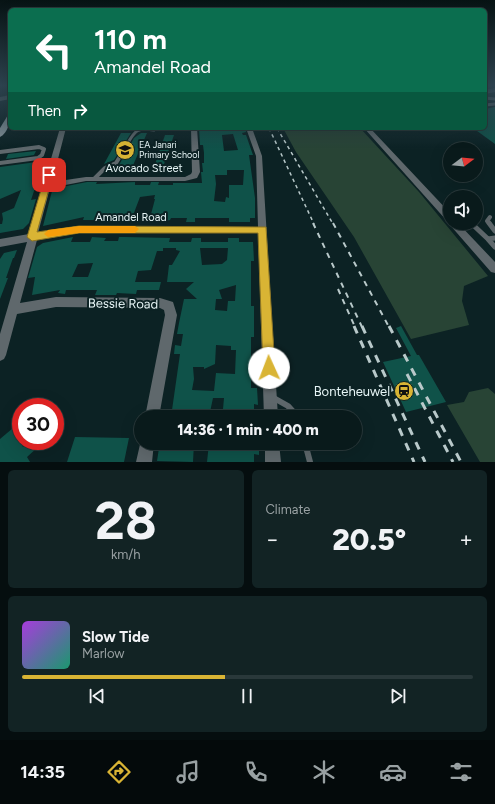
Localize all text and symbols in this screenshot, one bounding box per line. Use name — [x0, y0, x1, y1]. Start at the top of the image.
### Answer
text: 110 m — [94, 22, 167, 56]
icon: left — [28, 24, 80, 76]
text: Amandel Road — [94, 56, 211, 78]
icon: right — [69, 100, 91, 122]
text: Then — [28, 102, 61, 120]
school or university icon: EA Janari Primary School — [114, 139, 136, 161]
place label: EA Janari Primary School — [139, 139, 199, 160]
north arrow — [443, 142, 483, 182]
map controls — [443, 142, 483, 230]
pin — [32, 158, 66, 192]
street label: Avocado Street — [105, 162, 183, 175]
icon: arrive — [38, 164, 60, 186]
button: sound — [443, 190, 483, 230]
street label: Amandel Road — [95, 211, 167, 224]
street label: Bessie Road — [88, 295, 158, 312]
position arrow — [248, 347, 290, 389]
station icon: Bonteheuwel — [393, 380, 415, 402]
place label: Bonteheuwel — [314, 384, 390, 399]
speed limit sign: 30 — [12, 398, 64, 450]
text: 14:36 · 1 min · 400 m — [177, 421, 319, 439]
text: 28 — [95, 490, 157, 552]
text: Climate — [266, 502, 310, 517]
text: 20.5° — [332, 521, 406, 558]
text: − — [266, 526, 279, 553]
text: + — [459, 526, 473, 553]
text: km/h — [111, 547, 141, 562]
text: Slow Tide — [82, 628, 149, 646]
text: Marlow — [82, 646, 124, 661]
icon: previous — [86, 685, 108, 707]
icon: pause — [236, 685, 258, 707]
icon: next — [387, 685, 409, 707]
icon: directions — [105, 758, 133, 786]
icon: music — [174, 758, 202, 786]
icon: phone — [242, 758, 270, 786]
icon: climate — [310, 758, 338, 786]
icon: car — [379, 758, 407, 786]
icon: filters — [447, 758, 475, 786]
text: 14:35 — [20, 761, 65, 783]

